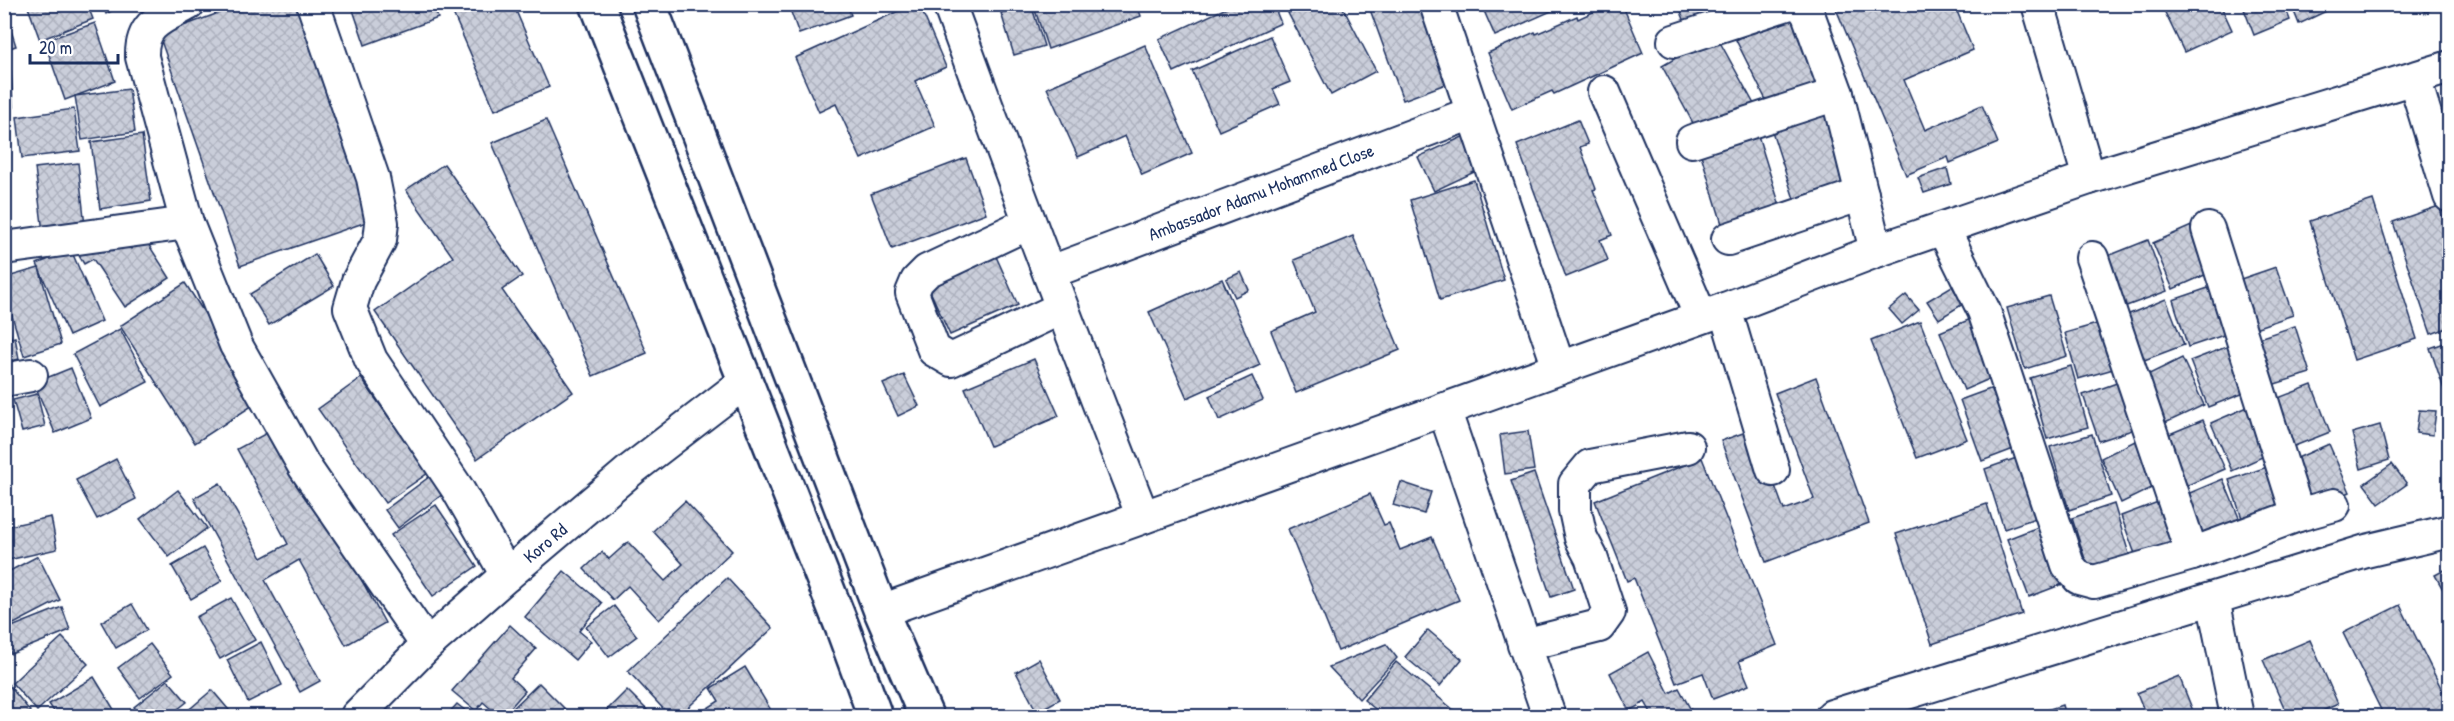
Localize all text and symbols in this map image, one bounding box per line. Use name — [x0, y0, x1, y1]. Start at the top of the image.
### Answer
scale bar — [30, 27, 118, 65]
text: 20 m — [39, 35, 72, 60]
street label: Ambassador Adamu Mohammed Close — [1145, 137, 1377, 247]
street label: Koro Rd — [518, 517, 572, 569]

